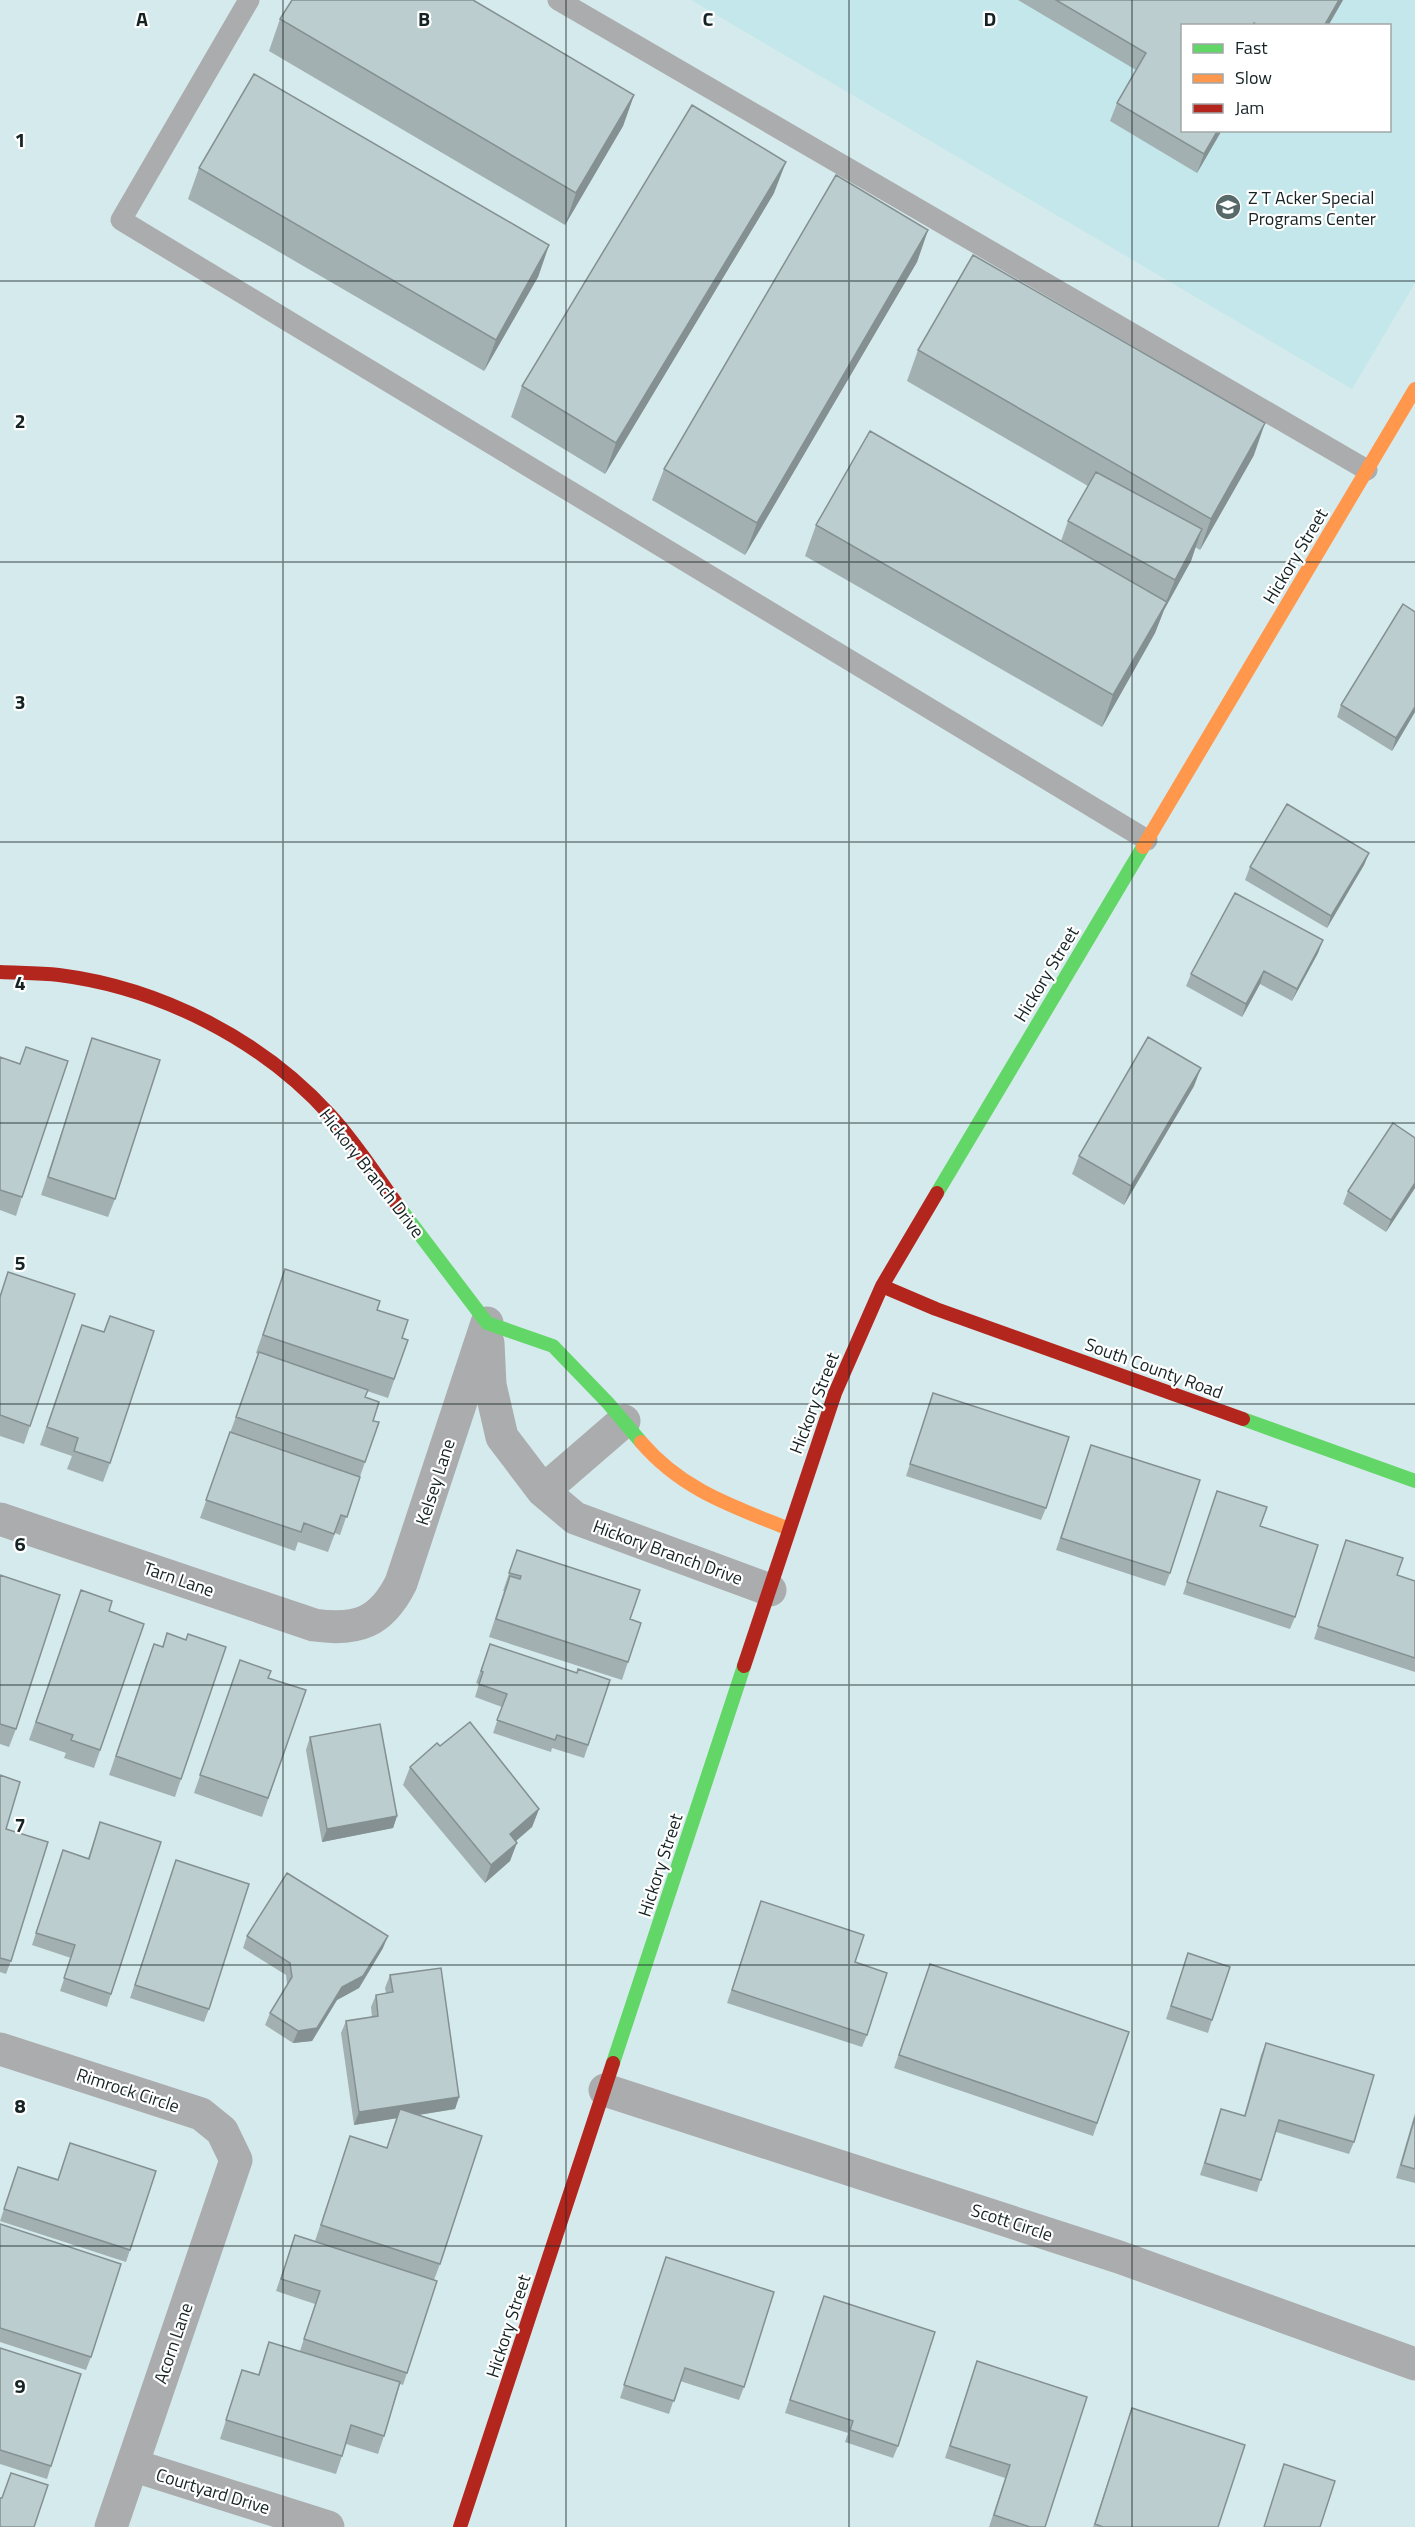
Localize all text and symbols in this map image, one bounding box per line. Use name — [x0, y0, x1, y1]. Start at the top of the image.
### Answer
text: A — [136, 3, 148, 34]
text: B — [418, 3, 430, 34]
text: C — [703, 3, 714, 34]
text: D — [984, 3, 996, 34]
legend — [1181, 24, 1391, 132]
text: Fast — [1235, 34, 1268, 61]
text: Slow — [1235, 64, 1272, 91]
text: Jam — [1235, 94, 1264, 121]
text: 1 — [14, 124, 26, 155]
place label: Z T Acker Special Programs Center — [1248, 184, 1376, 232]
school or university icon: Z T Acker Special Programs Center — [1213, 192, 1243, 222]
text: 2 — [14, 405, 26, 436]
street label: Hickory Street — [1256, 503, 1335, 609]
text: 3 — [14, 686, 26, 717]
street label: Hickory Street — [1007, 921, 1086, 1027]
text: 4 — [14, 967, 26, 998]
street label: Hickory Branch Drive — [313, 1103, 431, 1243]
text: 5 — [14, 1247, 26, 1278]
street label: South County Road — [1081, 1331, 1227, 1405]
street label: Hickory Street — [782, 1348, 846, 1458]
street label: Kelsey Lane — [408, 1435, 462, 1529]
street label: Hickory Branch Drive — [589, 1512, 747, 1592]
text: 6 — [14, 1528, 26, 1559]
street label: Tarn Lane — [140, 1554, 218, 1604]
text: 7 — [14, 1809, 26, 1840]
street label: Hickory Street — [631, 1809, 690, 1920]
street label: Rimrock Circle — [73, 2061, 183, 2119]
text: 8 — [14, 2090, 26, 2121]
street label: Scott Circle — [968, 2196, 1056, 2248]
street label: Hickory Street — [479, 2270, 538, 2381]
street label: Acorn Lane — [147, 2299, 199, 2387]
text: 9 — [14, 2370, 26, 2401]
street label: Courtyard Drive — [153, 2461, 273, 2521]

